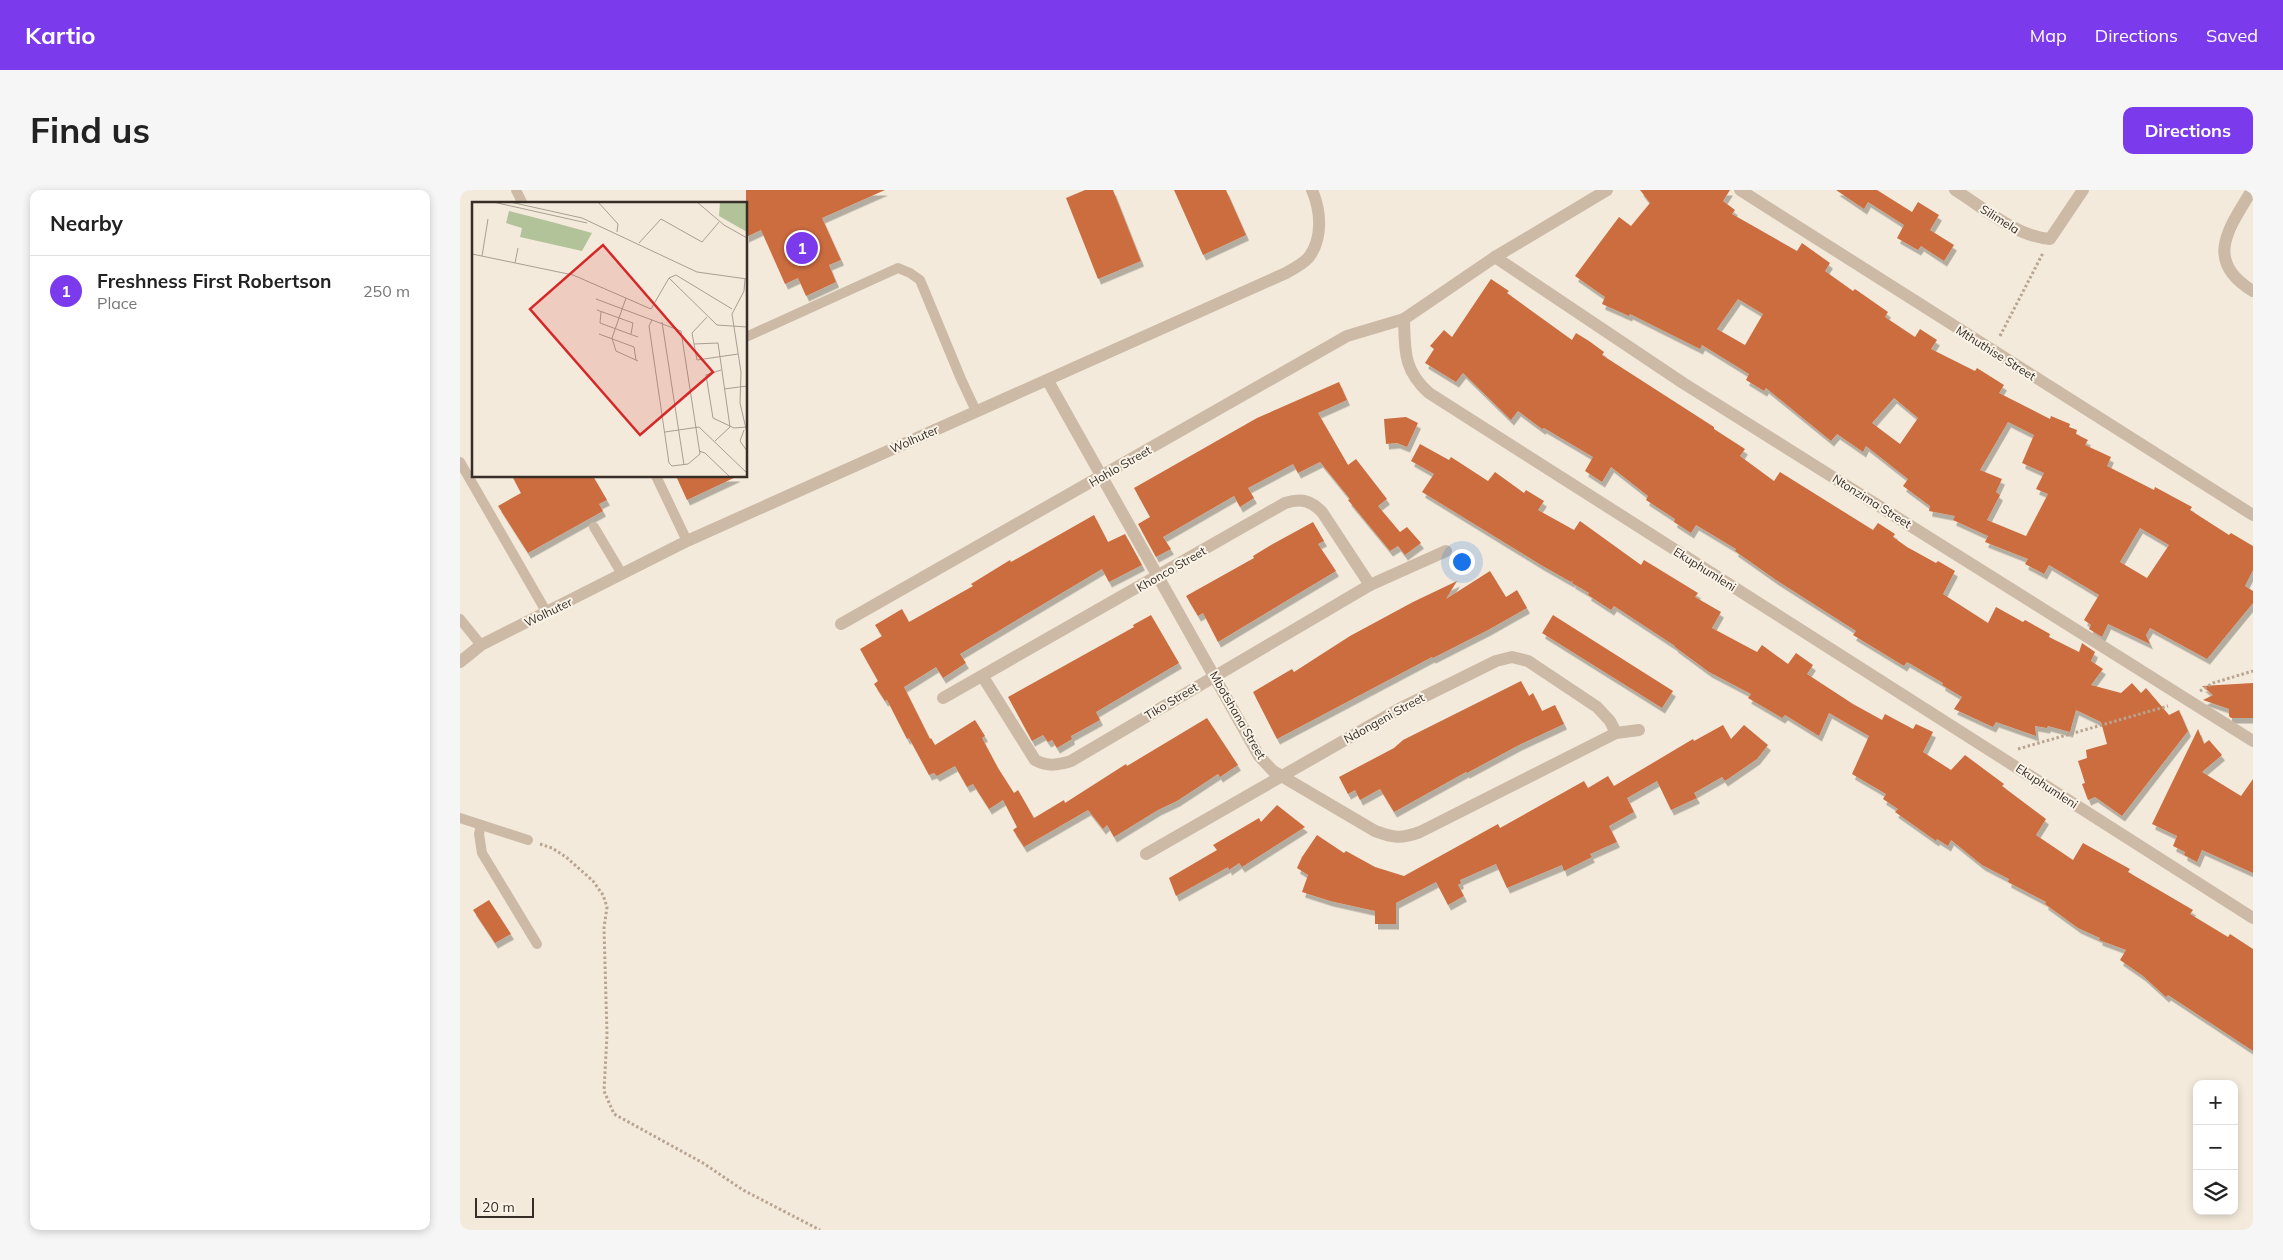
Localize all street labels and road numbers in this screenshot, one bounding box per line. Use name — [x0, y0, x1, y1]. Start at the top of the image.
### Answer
street label: Silimela — [1978, 201, 2022, 237]
street label: Mthuthise Street — [1953, 322, 2039, 384]
street label: Wolhuter — [888, 421, 941, 456]
street label: Hohlo Street — [1086, 442, 1154, 490]
street label: Ntonzima Street — [1830, 471, 1914, 531]
street label: Khonco Street — [1134, 543, 1208, 595]
street label: Ekuphumleni — [1671, 544, 1739, 594]
street label: Wolhuter — [522, 594, 575, 630]
street label: Mbotshana Street — [1207, 668, 1269, 762]
street label: Tiko Street — [1142, 679, 1200, 723]
street label: Ndongeni Street — [1341, 690, 1427, 746]
street label: Ekuphumleni — [2013, 760, 2081, 812]

